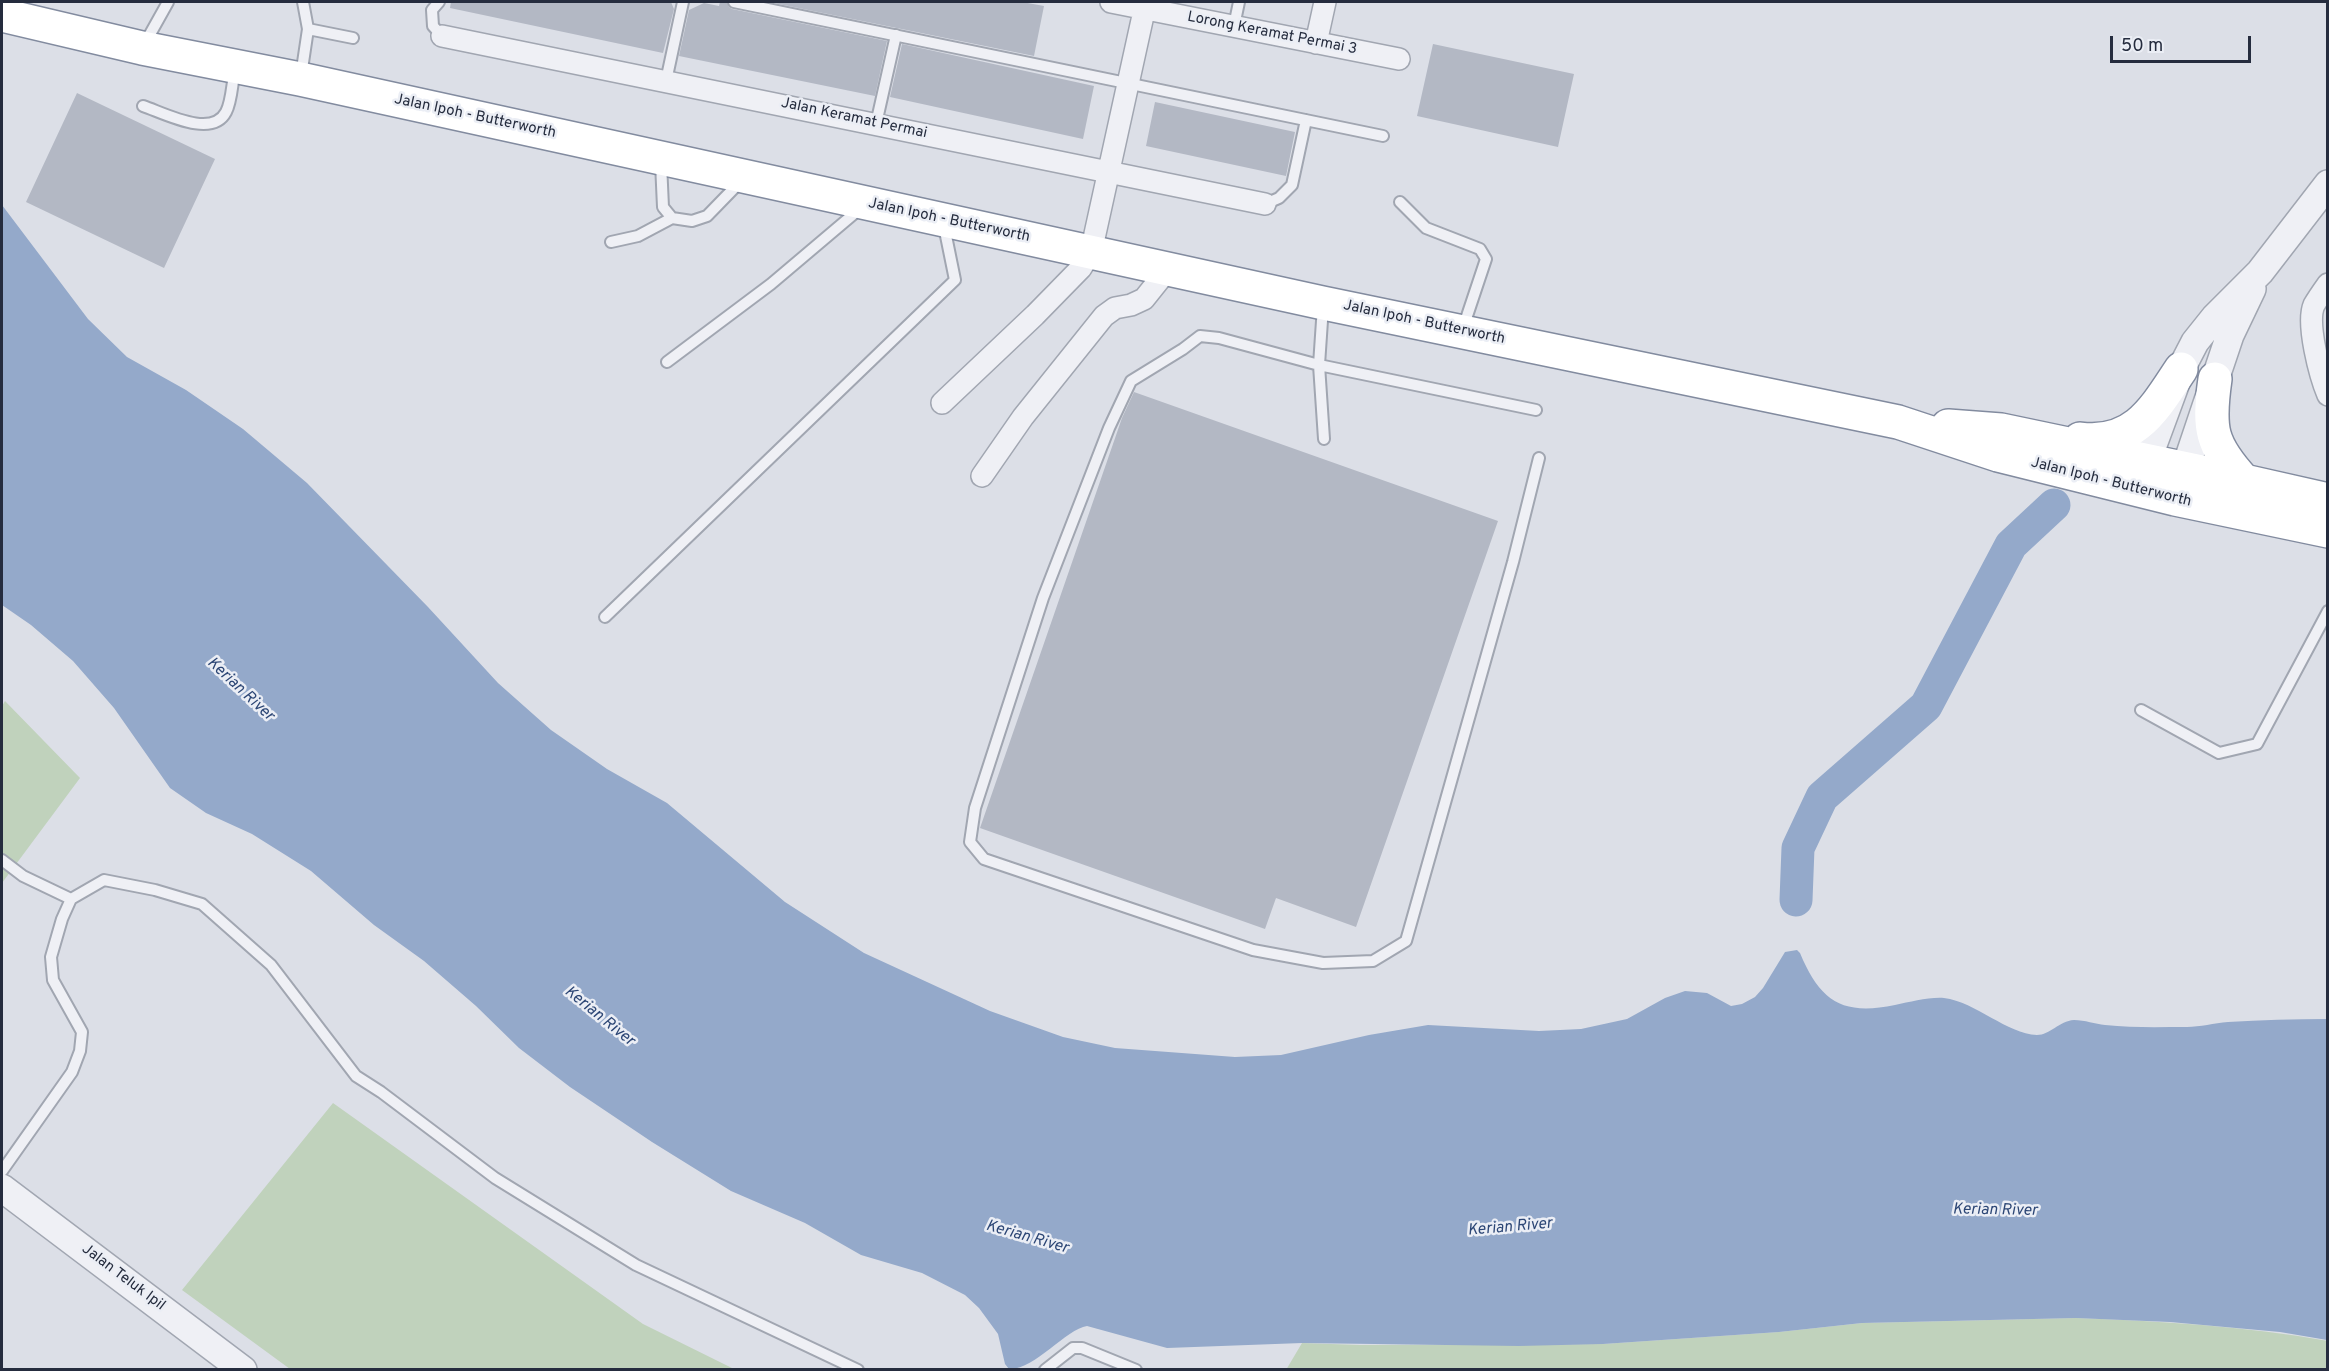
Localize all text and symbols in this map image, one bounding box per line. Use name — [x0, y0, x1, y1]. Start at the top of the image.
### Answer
street label: Lorong Keramat Permai 3 — [1186, 9, 1358, 59]
scale bar — [2113, 24, 2254, 62]
text: 50 m — [2121, 35, 2163, 58]
street label: Jalan Ipoh - Butterworth — [392, 91, 558, 143]
street label: Jalan Keramat Permai — [779, 95, 929, 143]
street label: Jalan Ipoh - Butterworth — [866, 195, 1032, 247]
street label: Jalan Ipoh - Butterworth — [1341, 297, 1507, 349]
street label: Jalan Ipoh - Butterworth — [2029, 454, 2193, 512]
water label: Kerian River — [202, 654, 278, 726]
water label: Kerian River — [560, 983, 638, 1051]
water label: Kerian River — [1952, 1201, 2038, 1221]
water label: Kerian River — [1467, 1215, 1553, 1241]
water label: Kerian River — [984, 1217, 1070, 1259]
street label: Jalan Teluk Ipil — [78, 1241, 168, 1315]

